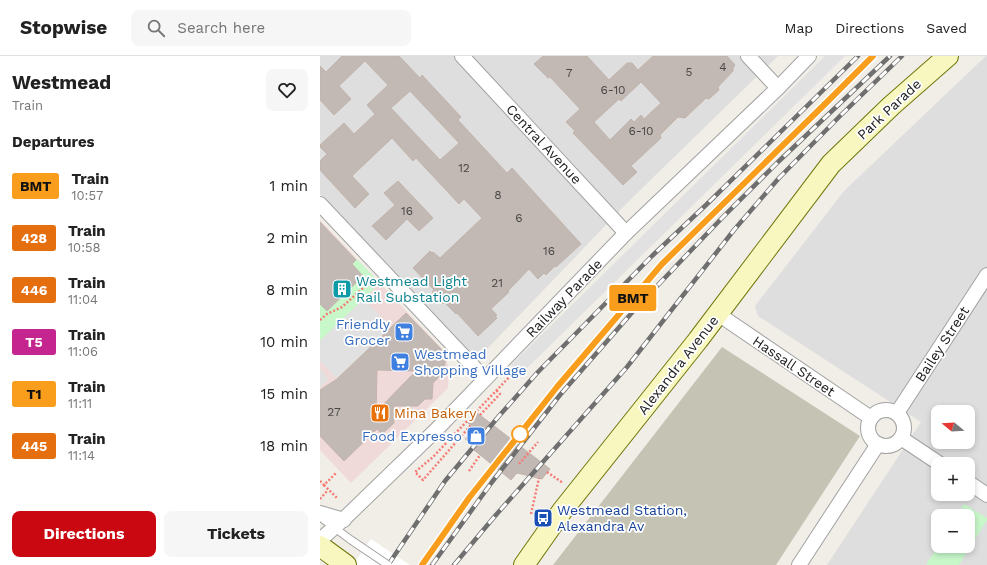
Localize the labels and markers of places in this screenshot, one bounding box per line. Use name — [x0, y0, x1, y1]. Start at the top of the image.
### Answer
place label: Westmead Light Rail Substation — [356, 273, 467, 305]
building icon: Westmead Light Rail Substation — [331, 278, 353, 300]
place label: Friendly Grocer — [336, 316, 391, 348]
supermarket icon: Friendly Grocer — [393, 321, 415, 343]
place label: Westmead Shopping Village — [414, 346, 527, 378]
supermarket icon: Westmead Shopping Village — [389, 351, 411, 373]
restaurant icon: Mina Bakery — [369, 402, 391, 424]
place label: Mina Bakery — [394, 405, 477, 421]
shop icon: Food Expresso — [465, 425, 487, 447]
unlabelled marker — [511, 425, 529, 443]
place label: Food Expresso — [362, 428, 462, 444]
place label: Westmead Station, Alexandra Av — [557, 502, 687, 534]
bus stop icon: Westmead Station, Alexandra Av — [532, 507, 554, 529]

